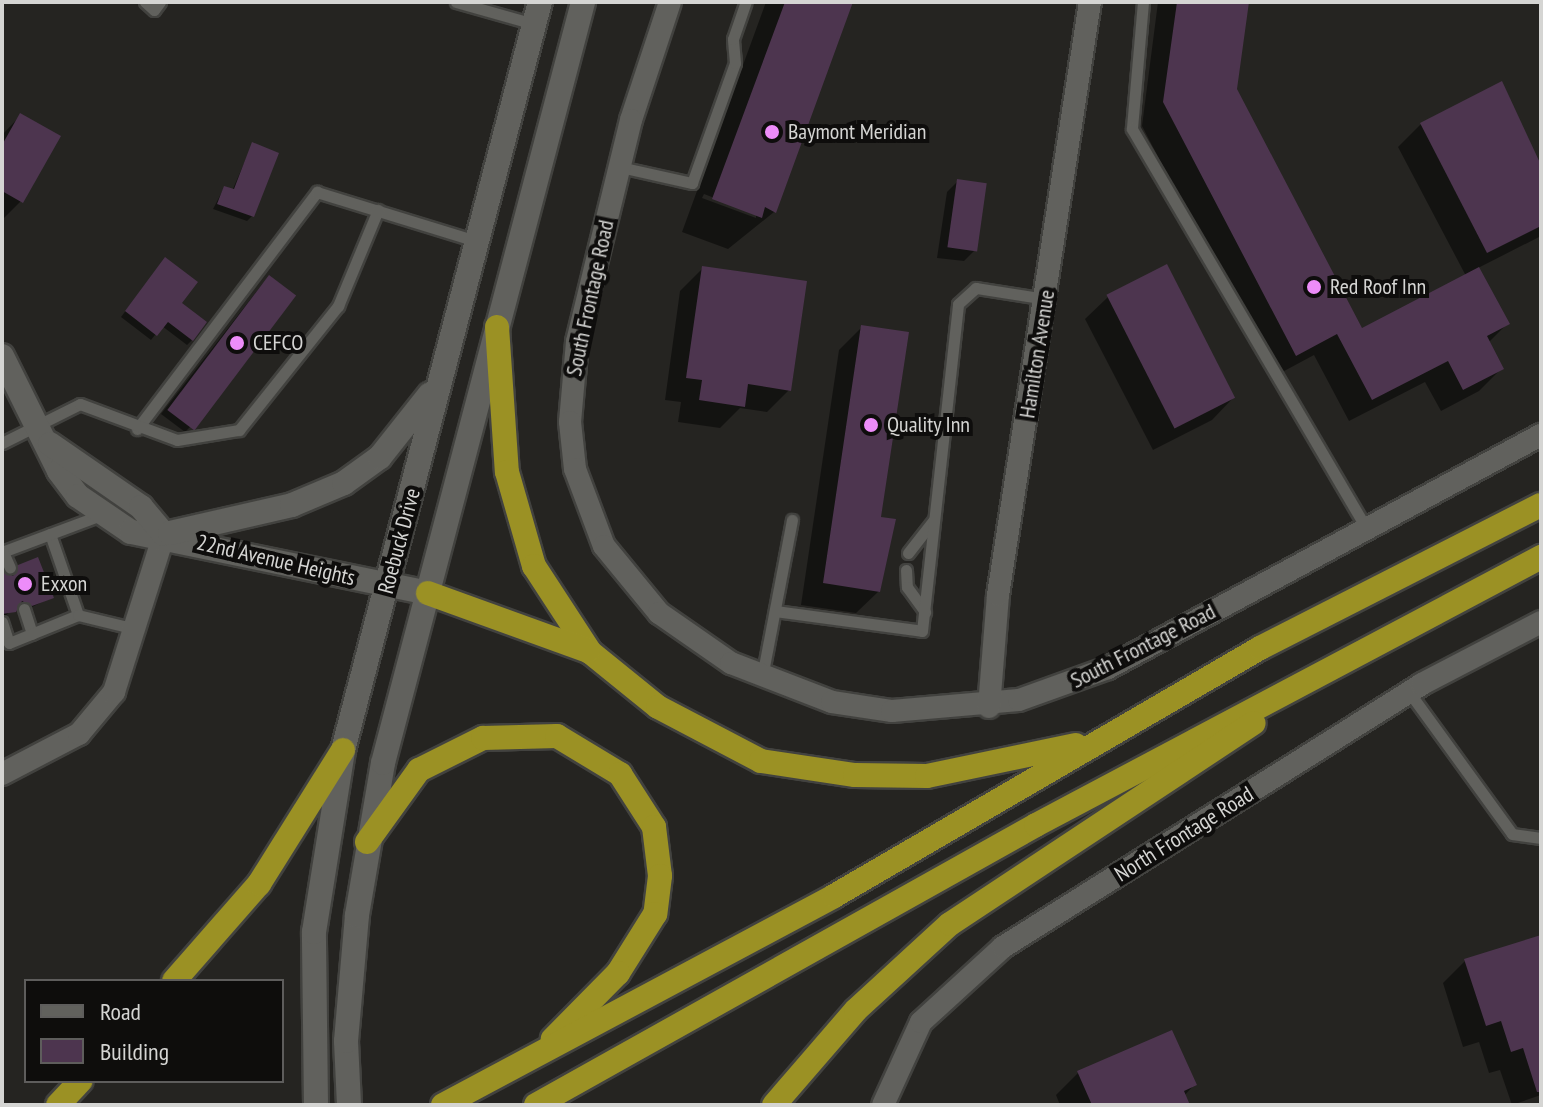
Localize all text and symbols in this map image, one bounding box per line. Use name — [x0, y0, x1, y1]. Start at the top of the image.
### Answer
place label: Baymont Meridian — [788, 119, 926, 145]
marker: Baymont Meridian — [763, 123, 781, 141]
street label: South Frontage Road — [561, 218, 619, 378]
place label: Red Roof Inn — [1330, 274, 1426, 300]
marker: Red Roof Inn — [1305, 278, 1323, 296]
street label: Hamilton Avenue — [1014, 288, 1060, 420]
place label: CEFCO — [253, 330, 303, 356]
marker: CEFCO — [228, 334, 246, 352]
place label: Quality Inn — [887, 412, 971, 438]
marker: Quality Inn — [862, 416, 880, 434]
street label: Roebuck Drive — [372, 485, 426, 597]
street label: 22nd Avenue Heights — [194, 529, 358, 591]
place label: Exxon — [41, 571, 87, 597]
marker: Exxon — [16, 575, 34, 593]
street label: South Frontage Road — [1066, 598, 1220, 694]
street label: North Frontage Road — [1110, 781, 1258, 887]
legend — [24, 979, 284, 1083]
text: Road — [100, 996, 141, 1027]
text: Building — [100, 1036, 169, 1067]

